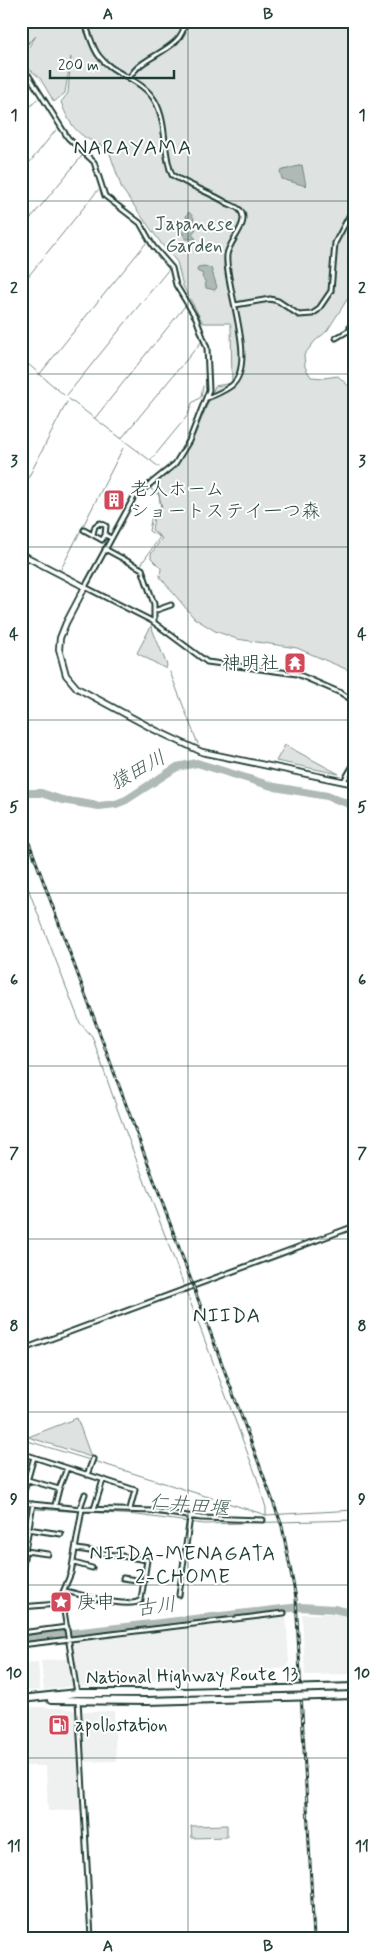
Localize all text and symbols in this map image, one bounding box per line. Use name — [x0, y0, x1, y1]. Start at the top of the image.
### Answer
text: A — [103, 4, 113, 25]
text: B — [263, 4, 273, 25]
scale bar — [50, 48, 174, 80]
text: 200 m — [58, 56, 99, 76]
text: 1 — [10, 105, 18, 126]
text: 1 — [358, 105, 366, 126]
district label: NARAYAMA — [73, 134, 193, 162]
park label: Japanese Garden — [154, 212, 234, 259]
text: 2 — [10, 278, 18, 299]
text: 2 — [358, 278, 366, 299]
text: 3 — [10, 451, 18, 472]
text: 3 — [358, 451, 366, 472]
place label: 老人ホーム ショートステイ一つ森 — [130, 477, 320, 524]
building icon: 老人ホーム ショートステイ一つ森 — [102, 488, 126, 512]
text: 4 — [9, 624, 19, 645]
text: 4 — [357, 624, 367, 645]
place label: 神明社 — [222, 651, 279, 676]
temple icon: 神明社 — [283, 651, 307, 675]
water label: 猿田川 — [105, 745, 171, 797]
text: 5 — [9, 797, 19, 818]
text: 5 — [357, 797, 367, 818]
text: 6 — [10, 970, 18, 991]
text: 6 — [358, 970, 366, 991]
text: 7 — [9, 1143, 19, 1164]
text: 7 — [357, 1143, 367, 1164]
district label: NIIDA — [193, 1302, 261, 1330]
text: 8 — [9, 1316, 19, 1337]
text: 8 — [357, 1316, 367, 1337]
text: 9 — [10, 1489, 18, 1510]
water label: 仁井田堰 — [148, 1489, 232, 1523]
text: 9 — [358, 1489, 366, 1510]
district label: NIIDA-MENAGATA 2-CHOME — [90, 1541, 276, 1591]
place icon: 庚申 — [49, 1590, 73, 1614]
place label: 庚申 — [77, 1590, 115, 1615]
water label: 古川 — [135, 1591, 177, 1623]
street label: National Highway Route 13 — [86, 1662, 298, 1691]
text: 10 — [6, 1663, 22, 1684]
text: 10 — [354, 1663, 370, 1684]
fuel station icon: apollostation — [47, 1713, 71, 1737]
place label: apollostation — [75, 1713, 168, 1738]
text: 11 — [7, 1836, 21, 1857]
text: 11 — [355, 1836, 369, 1857]
text: A — [103, 1936, 113, 1957]
text: B — [263, 1936, 273, 1957]

